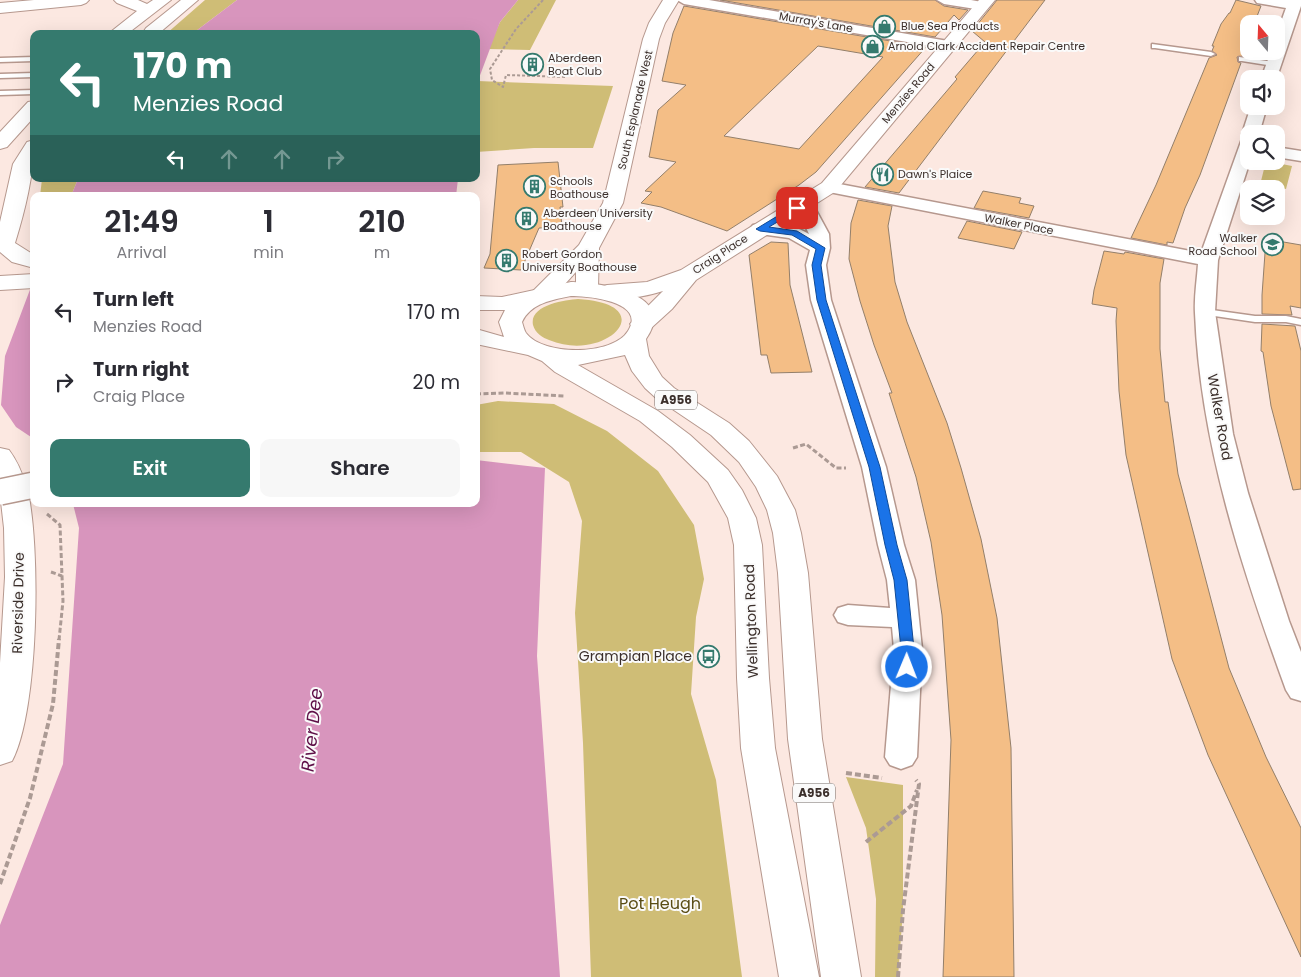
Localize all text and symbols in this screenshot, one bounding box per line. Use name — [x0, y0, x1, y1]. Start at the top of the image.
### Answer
street label: Murray's Lane — [778, 8, 854, 36]
shop icon: Blue Sea Products — [873, 14, 897, 38]
north arrow — [1240, 15, 1285, 60]
map controls — [1240, 15, 1285, 225]
place label: Blue Sea Products — [901, 18, 1000, 34]
shop icon: Arnold Clark Accident Repair Centre — [860, 34, 884, 58]
place label: Arnold Clark Accident Repair Centre — [888, 38, 1085, 54]
text: 170 m — [133, 41, 232, 90]
street label: South Esplanade West — [613, 49, 657, 171]
icon: left — [50, 50, 115, 115]
place label: Aberdeen Boat Club — [548, 50, 602, 79]
building icon: Aberdeen Boat Club — [520, 52, 544, 76]
street label: Menzies Road — [878, 59, 938, 127]
button: sound — [1240, 70, 1285, 115]
text: Menzies Road — [133, 88, 283, 119]
button: search — [1240, 125, 1285, 170]
icon: left — [162, 145, 190, 173]
icon: ahead — [215, 145, 243, 173]
icon: ahead — [268, 145, 296, 173]
icon: right — [321, 145, 349, 173]
restaurant icon: Dawn's Plaice — [870, 162, 894, 186]
place label: Dawn's Plaice — [898, 166, 973, 182]
place label: Schools Boathouse — [550, 173, 609, 202]
building icon: Schools Boathouse — [522, 175, 546, 199]
button: layers — [1240, 180, 1285, 225]
pin — [776, 187, 818, 229]
icon: arrive — [783, 194, 811, 222]
text: 21:49 — [104, 200, 179, 243]
text: 1 — [263, 200, 274, 243]
text: 210 — [358, 200, 406, 243]
place label: Aberdeen University Boathouse — [543, 205, 654, 234]
building icon: Aberdeen University Boathouse — [515, 207, 539, 231]
street label: Walker Place — [983, 209, 1055, 239]
street label: Craig Place — [689, 230, 751, 278]
place label: Walker Road School — [1189, 230, 1257, 259]
school or university icon: Walker Road School — [1261, 232, 1285, 256]
text: Arrival — [116, 241, 167, 264]
text: min — [253, 241, 284, 264]
text: m — [374, 241, 390, 264]
place label: Robert Gordon University Boathouse — [522, 246, 637, 275]
building icon: Robert Gordon University Boathouse — [494, 248, 518, 272]
text: Turn left — [93, 286, 174, 313]
icon: left — [50, 298, 78, 326]
text: 170 m — [407, 299, 460, 326]
text: Menzies Road — [93, 315, 202, 338]
text: Turn right — [93, 356, 189, 383]
icon: right — [50, 368, 78, 396]
text: 20 m — [412, 369, 460, 396]
street label: Walker Road — [1203, 372, 1237, 462]
text: Craig Place — [93, 385, 185, 408]
road number: A956 — [655, 390, 697, 410]
button: Exit — [50, 439, 250, 497]
button: Share — [260, 439, 460, 497]
street label: Riverside Drive — [7, 552, 29, 654]
street label: Wellington Road — [739, 564, 763, 678]
position arrow — [880, 640, 932, 692]
bus stop icon: Grampian Place — [696, 644, 720, 668]
place label: Grampian Place — [579, 646, 692, 666]
water label: River Dee — [295, 687, 328, 773]
road number: A956 — [793, 784, 835, 802]
park label: Pot Heugh — [619, 892, 701, 915]

